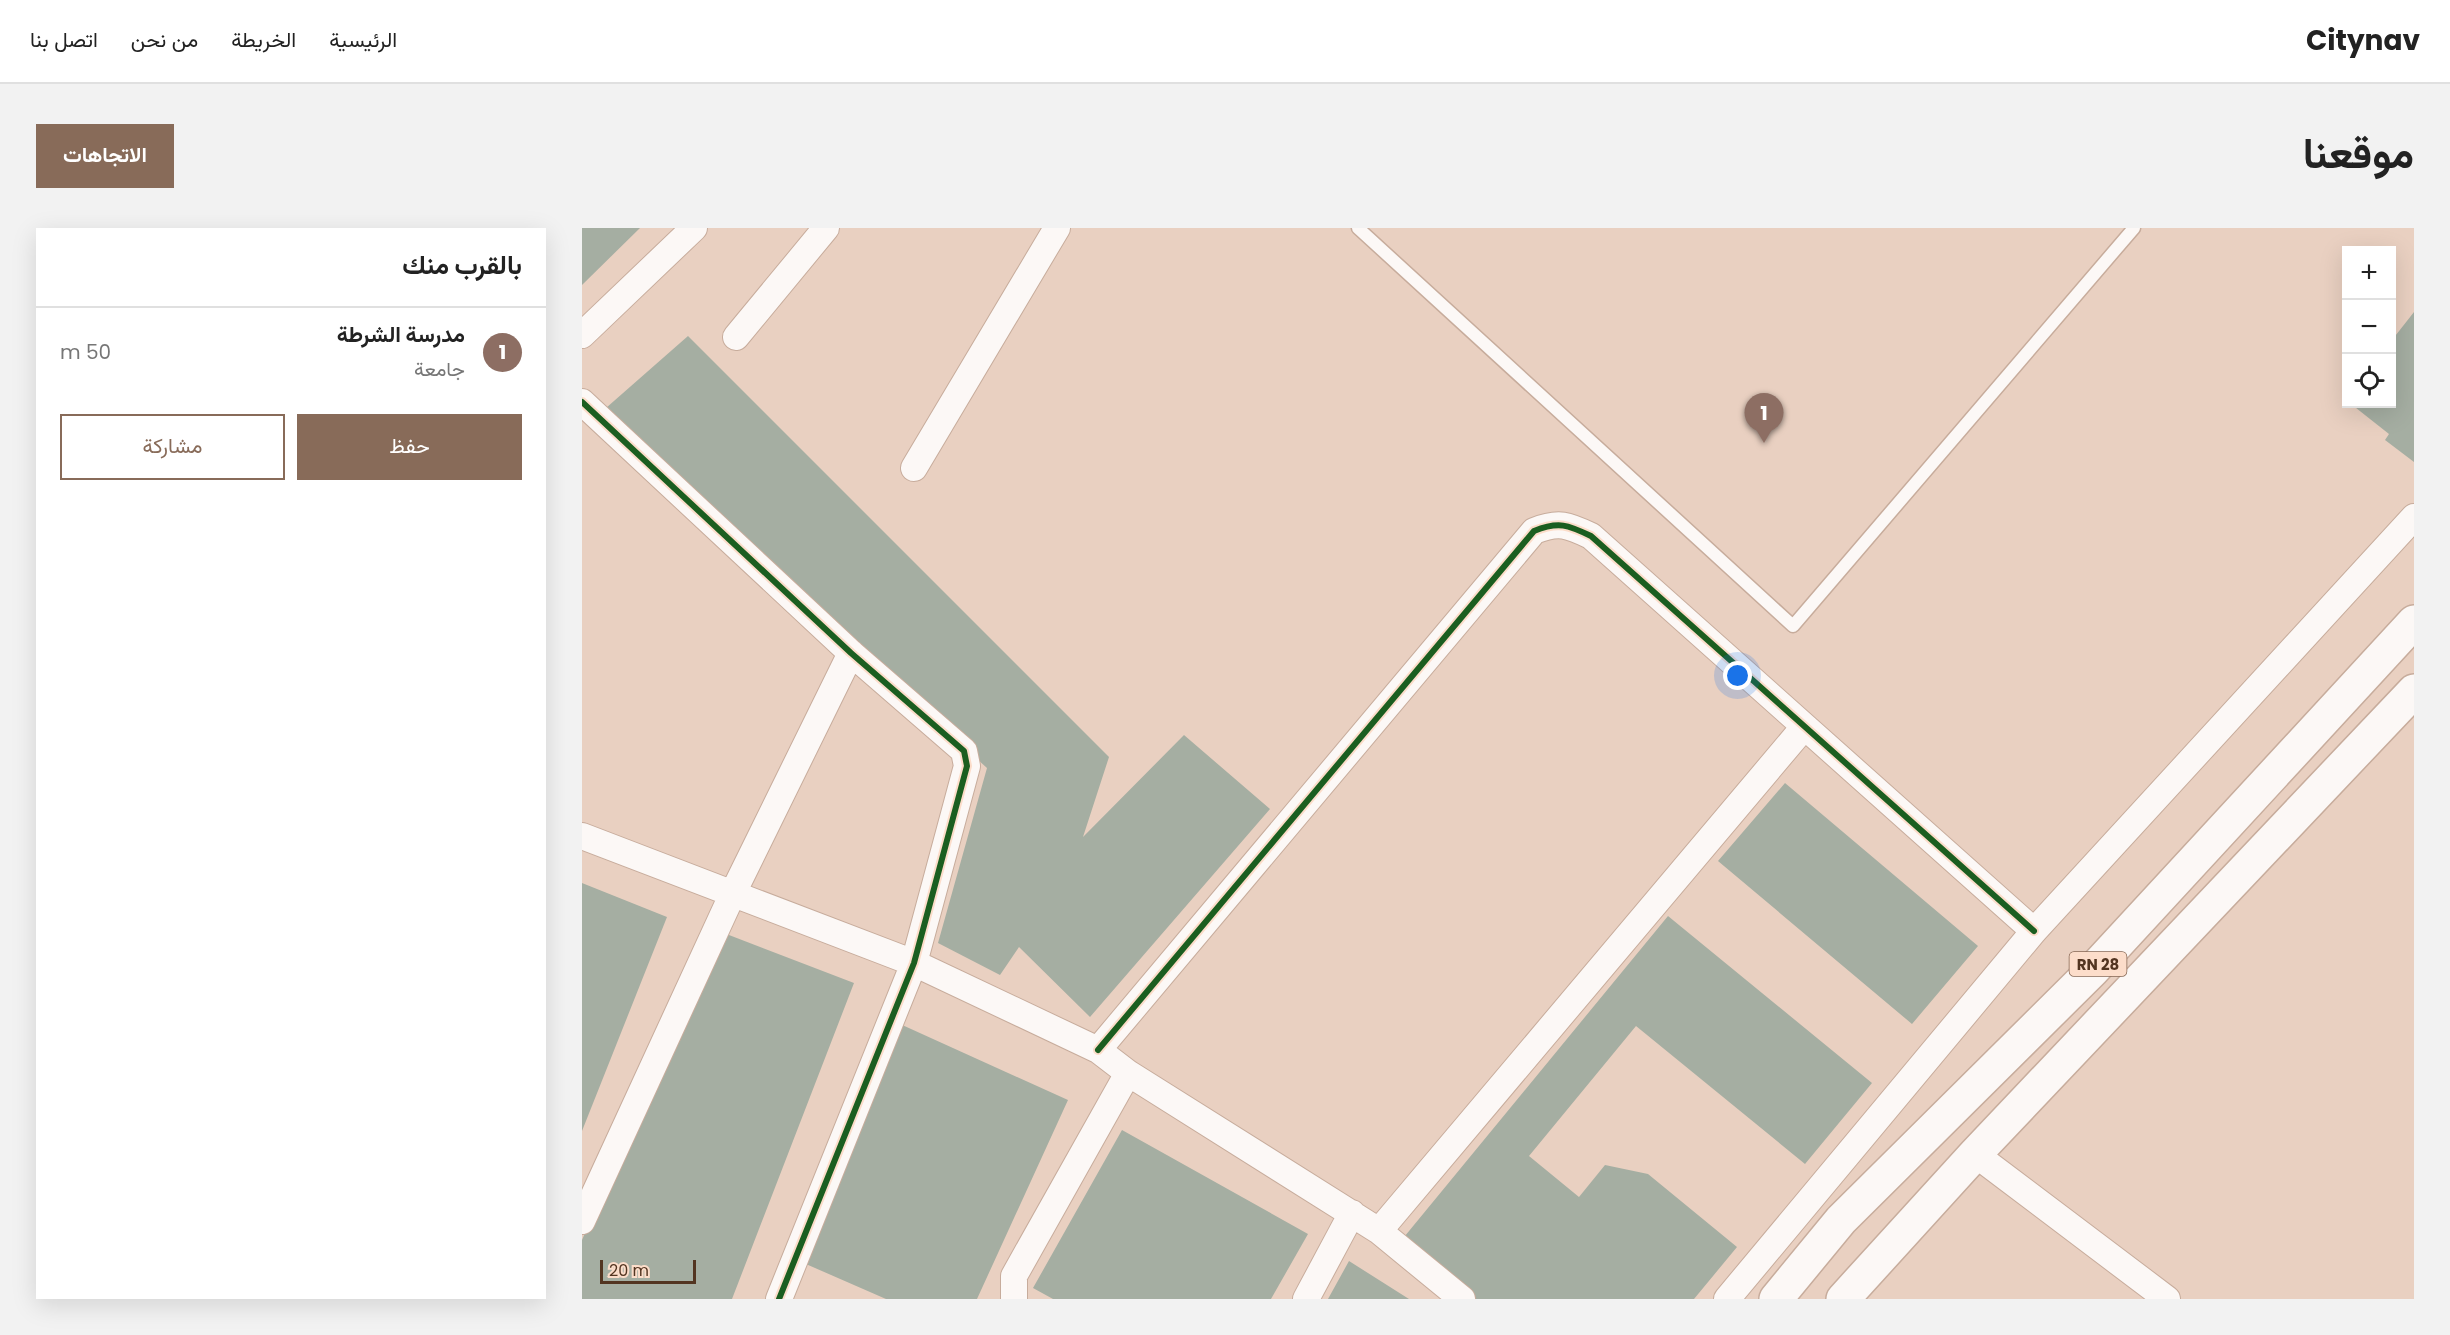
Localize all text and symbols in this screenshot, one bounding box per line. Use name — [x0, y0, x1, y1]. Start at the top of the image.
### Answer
text: Citynav — [2306, 21, 2420, 60]
text: اتصل بنا — [30, 25, 98, 54]
text: من نحن — [131, 25, 198, 54]
text: الخريطة — [231, 25, 296, 54]
text: الرئيسية — [329, 25, 397, 54]
button: الاتجاهات — [36, 124, 174, 188]
text: موقعنا — [2303, 124, 2414, 183]
map controls — [2342, 246, 2396, 408]
button: + — [2342, 246, 2396, 300]
text: بالقرب منك — [402, 247, 522, 283]
button: − — [2342, 300, 2396, 354]
text: مدرسة الشرطة — [337, 319, 465, 350]
text: 50 m — [60, 338, 111, 366]
text: 1 — [499, 338, 506, 366]
button: locate — [2342, 354, 2396, 408]
text: جامعة — [414, 355, 465, 383]
pin: 1 — [1744, 394, 1784, 443]
button: مشاركة — [60, 414, 285, 480]
button: حفظ — [297, 414, 522, 480]
your location — [1723, 661, 1752, 690]
road number: RN 28 — [2070, 952, 2126, 976]
scale bar — [600, 1257, 696, 1284]
text: 20 m — [609, 1259, 649, 1282]

